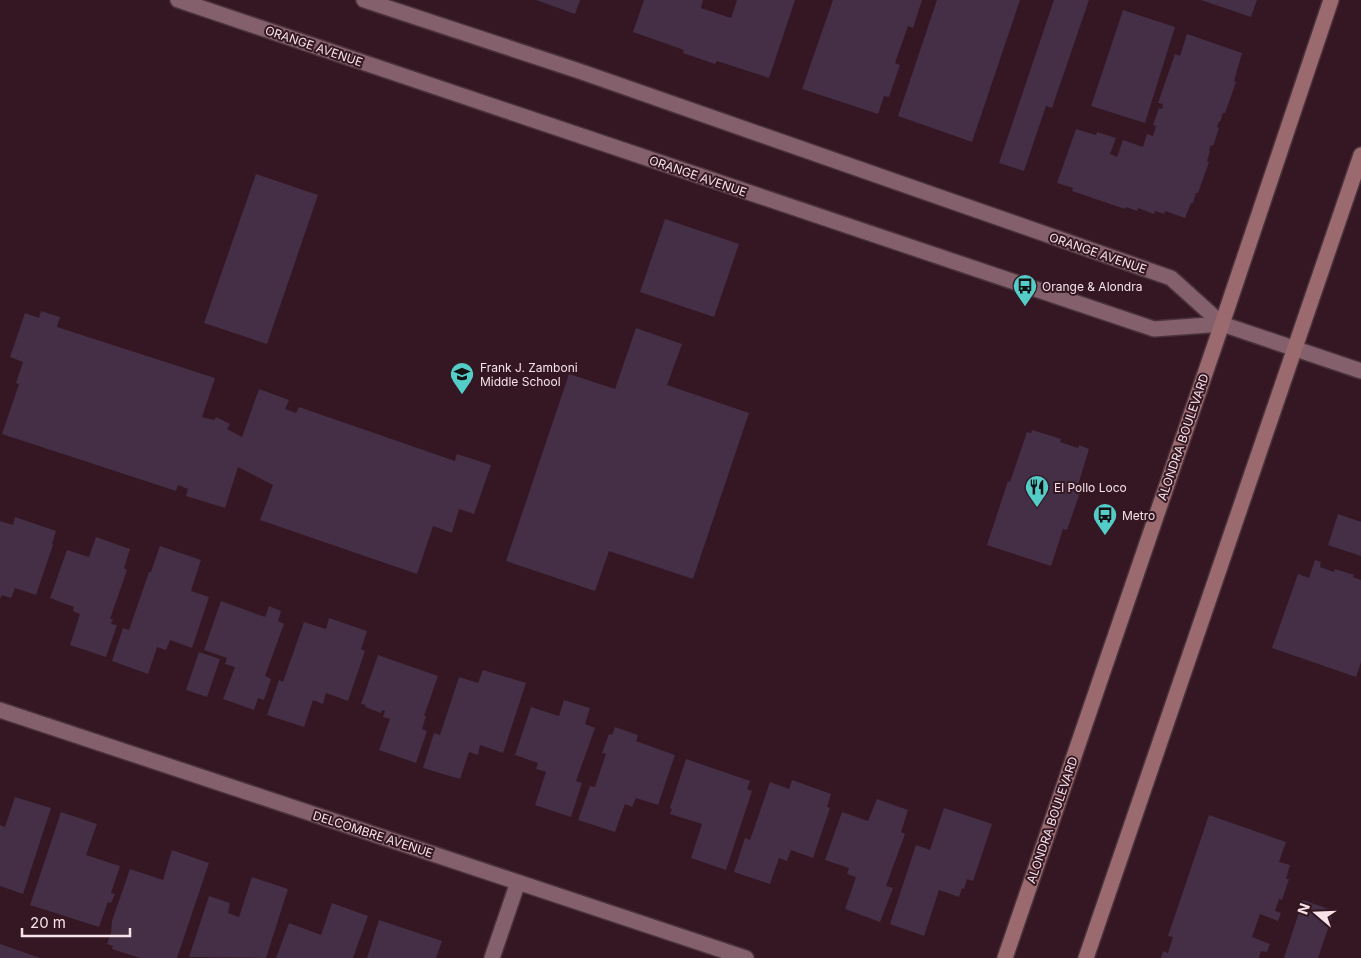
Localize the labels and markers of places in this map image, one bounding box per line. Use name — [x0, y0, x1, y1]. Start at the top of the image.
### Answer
bus stop icon: Orange & Alondra — [1012, 273, 1038, 307]
place label: Orange & Alondra — [1042, 279, 1142, 294]
place label: Frank J. Zamboni Middle School — [480, 360, 578, 389]
school or university icon: Frank J. Zamboni Middle School — [449, 361, 475, 395]
restaurant icon: El Pollo Loco — [1024, 474, 1050, 508]
place label: El Pollo Loco — [1054, 480, 1127, 495]
bus stop icon: Metro — [1092, 502, 1118, 536]
place label: Metro — [1122, 508, 1155, 523]

